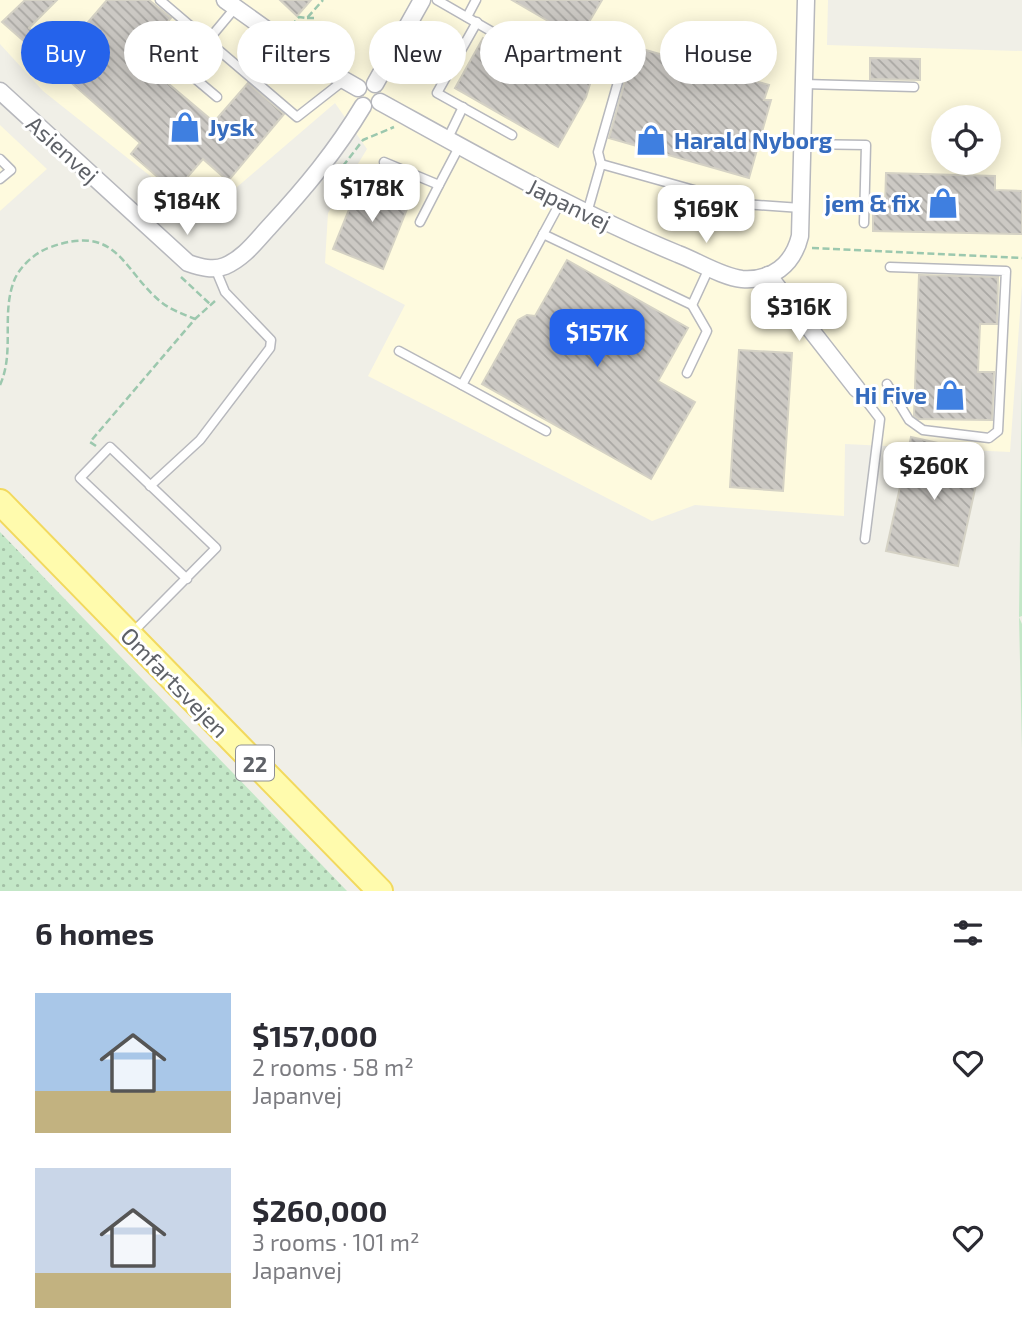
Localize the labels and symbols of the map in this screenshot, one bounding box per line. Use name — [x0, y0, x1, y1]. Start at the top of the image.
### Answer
street label: Asienvej — [21, 109, 105, 189]
shop icon: Jysk — [168, 110, 202, 144]
place label: Jysk — [208, 113, 255, 141]
shop icon: Harald Nyborg — [634, 123, 668, 157]
place label: Harald Nyborg — [674, 126, 833, 154]
pin: $178K — [323, 164, 421, 224]
street label: Japanvej — [522, 172, 616, 236]
pin: $184K — [138, 177, 236, 237]
pin: $169K — [657, 186, 755, 245]
shop icon: jem & fix — [926, 186, 960, 220]
place label: jem & fix — [825, 189, 920, 217]
pin: $316K — [750, 284, 848, 343]
pin: $157K — [548, 310, 646, 369]
shop icon: Hi Five — [933, 378, 967, 412]
place label: Hi Five — [855, 381, 927, 409]
pin: $260K — [885, 442, 983, 502]
street label: Omfartsvejen — [115, 621, 235, 743]
road number: 22 — [236, 746, 274, 780]

